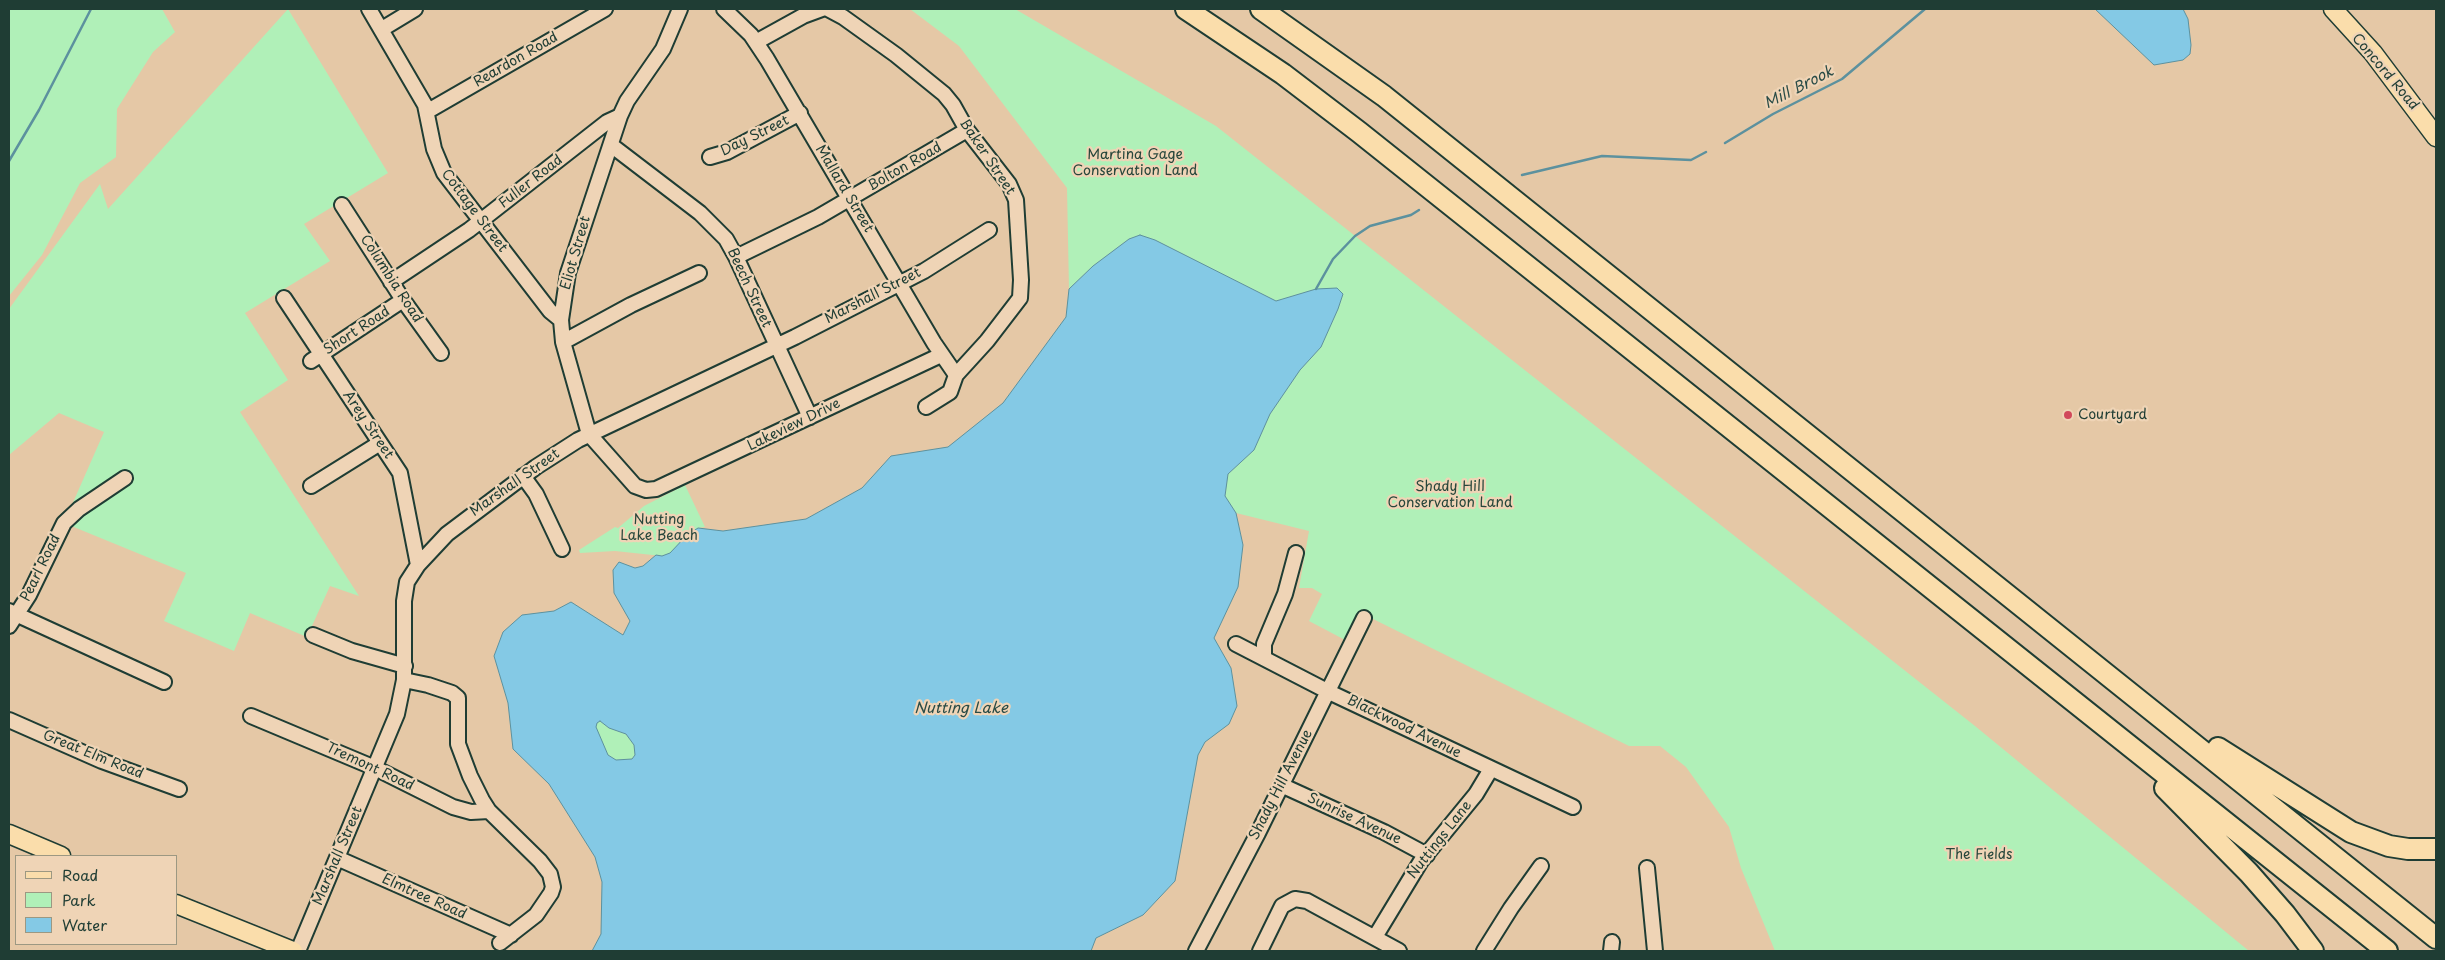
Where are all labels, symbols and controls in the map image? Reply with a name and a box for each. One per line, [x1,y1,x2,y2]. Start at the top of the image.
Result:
street label: Reardon Road [471,29,561,91]
street label: Concord Road [2348,30,2422,114]
water label: Mill Brook [1761,63,1837,113]
street label: Day Street [718,112,792,160]
street label: Baker Street [955,116,1019,198]
street label: Bolton Road [865,139,945,195]
street label: Mallard Street [811,142,877,236]
park label: Martina Gage Conservation Land [1072,147,1198,180]
street label: Fuller Road [496,152,566,212]
street label: Cottage Street [437,166,511,256]
street label: Eliot Street [557,214,595,292]
street label: Columbia Road [356,232,426,326]
street label: Beech Street [723,246,775,330]
street label: Marshall Street [822,265,924,327]
street label: Short Road [321,303,393,359]
street label: Arey Street [339,388,397,462]
street label: Lakeview Drive [745,395,843,455]
place label: Courtyard [2078,407,2147,423]
marker: Courtyard [2062,409,2074,421]
street label: Marshall Street [467,446,563,520]
park label: Shady Hill Conservation Land [1387,479,1513,512]
park label: Nutting Lake Beach [620,512,698,544]
street label: Pearl Road [18,532,64,604]
street label: Blackwood Avenue [1344,692,1464,762]
water label: Nutting Lake [914,700,1008,718]
street label: Great Elm Road [40,727,146,783]
street label: Shady Hill Avenue [1246,727,1316,843]
street label: Tremont Road [323,739,417,795]
street label: Sunrise Avenue [1304,790,1404,848]
street label: Nuttings Lane [1404,798,1476,882]
street label: Marshall Street [310,804,366,908]
park label: The Fields [1945,847,2013,863]
legend [15,855,178,945]
text: Road [62,863,98,886]
street label: Elmtree Road [379,871,469,923]
text: Park [62,888,96,911]
text: Water [62,913,107,936]

